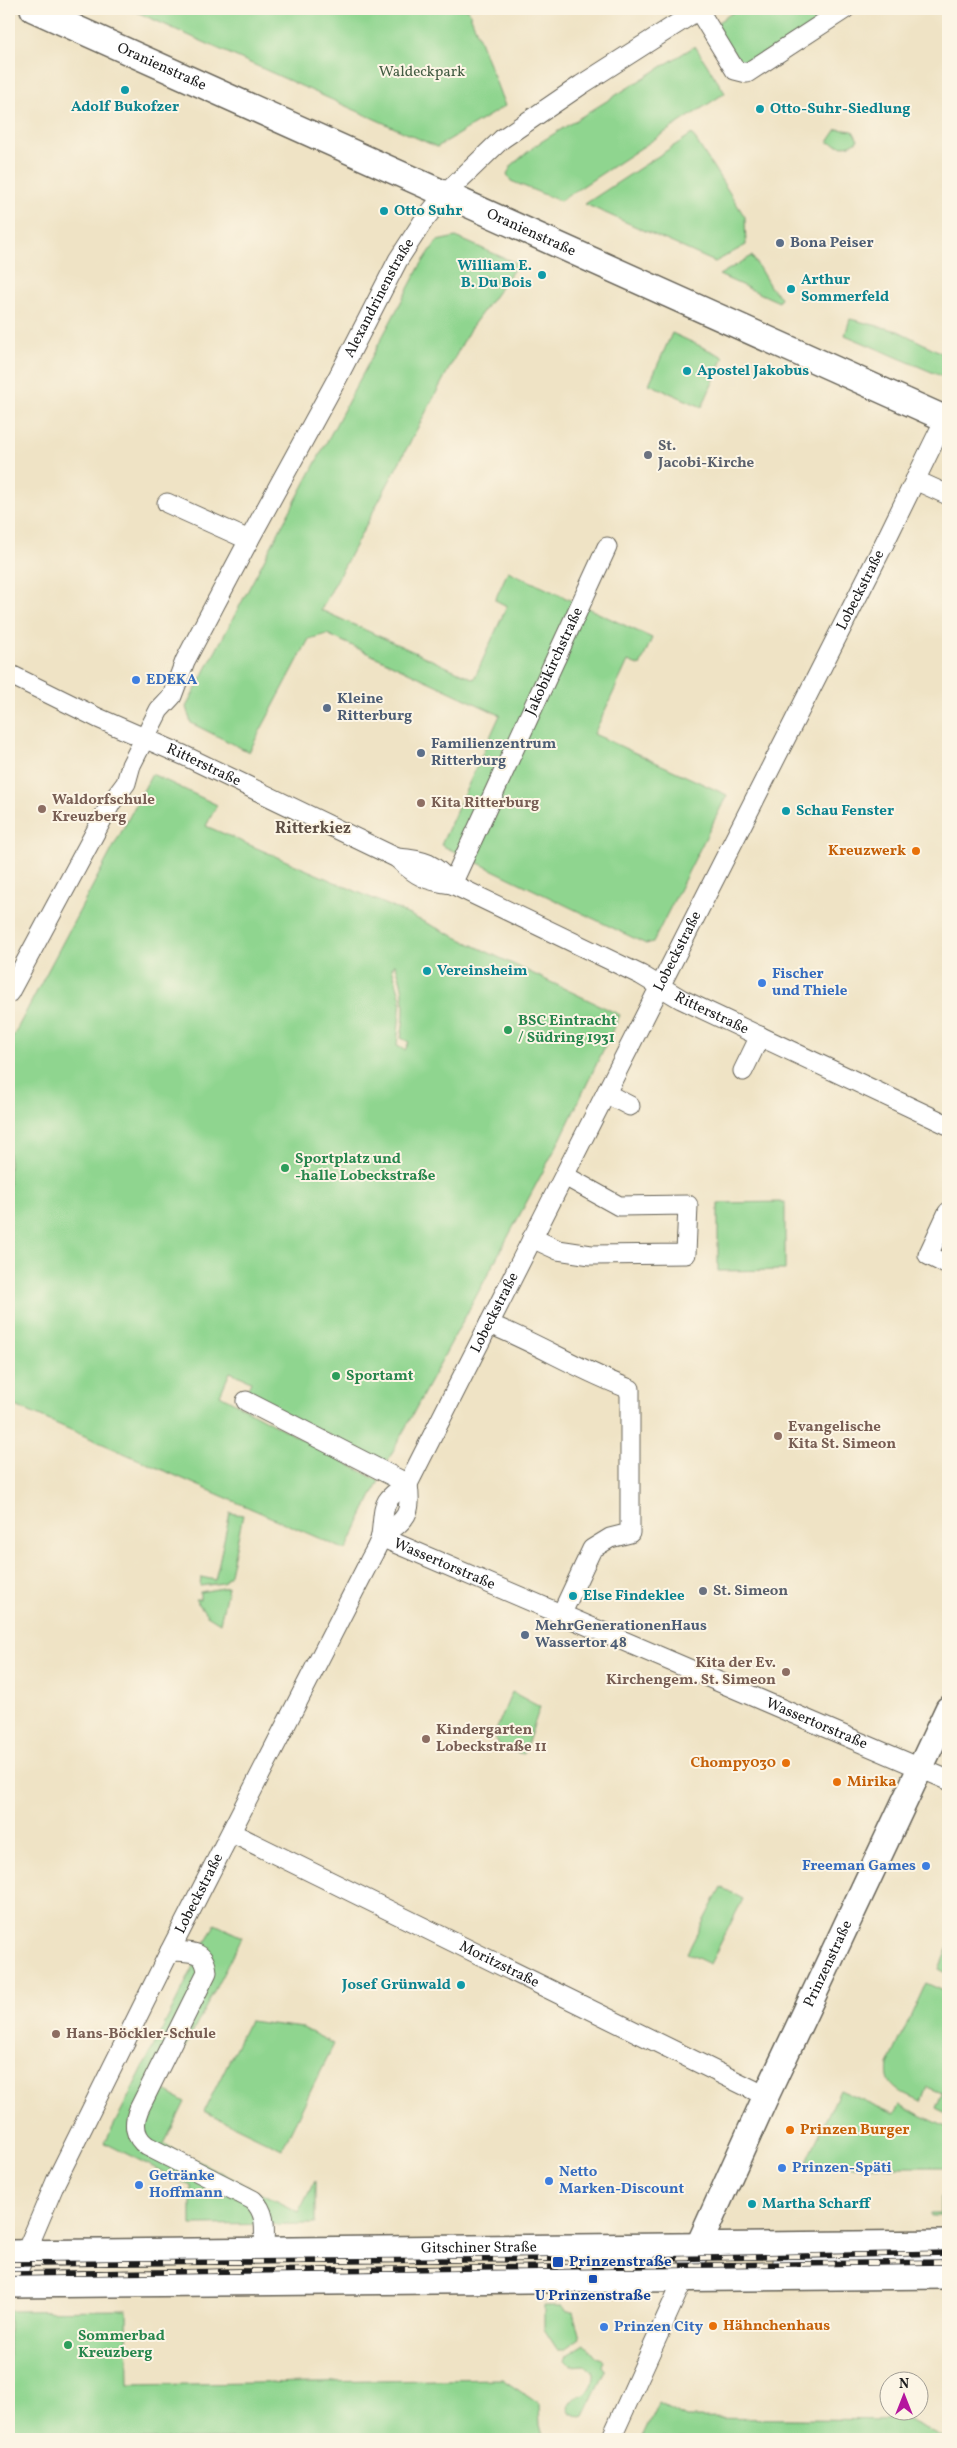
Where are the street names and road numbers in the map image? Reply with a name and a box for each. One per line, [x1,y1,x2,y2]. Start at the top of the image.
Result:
street label: Oranienstraße [114,38,210,96]
street label: Oranienstraße [483,203,579,262]
street label: Alexandrinenstraße [339,234,420,362]
street label: Lobeckstraße [831,546,890,634]
street label: Jakobikirchstraße [520,604,588,719]
street label: Ritterstraße [163,739,244,792]
street label: Lobeckstraße [649,908,707,995]
street label: Ritterstraße [670,987,752,1040]
street label: Lobeckstraße [466,1269,524,1357]
street label: Wassertorstraße [390,1533,499,1595]
street label: Wassertorstraße [763,1693,871,1755]
street label: Lobeckstraße [170,1850,229,1938]
street label: Prinzenstraße [799,1917,858,2011]
street label: Moritzstraße [456,1936,543,1993]
street label: Gitschiner Straße [421,2237,537,2259]

